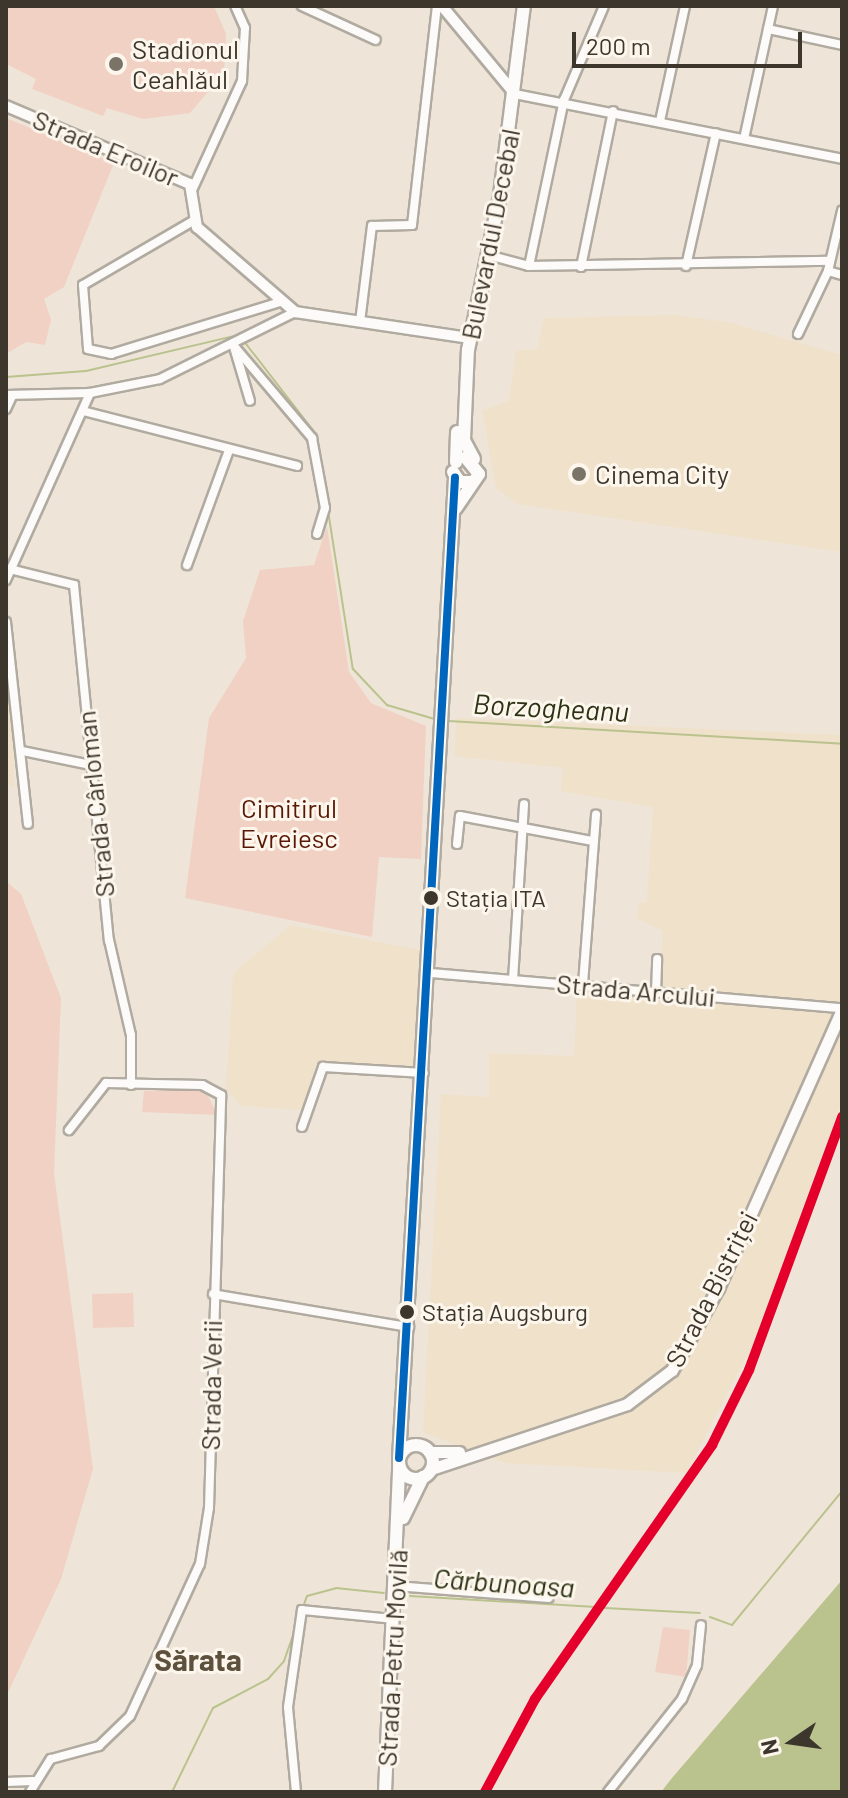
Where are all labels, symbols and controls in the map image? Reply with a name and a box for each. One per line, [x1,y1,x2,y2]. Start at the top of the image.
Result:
scale bar [576,16,806,66]
text: 200 m [586,31,651,60]
place label: Stadionul Ceahlăul [132,33,239,94]
marker: Stadionul Ceahlăul [107,55,125,73]
street label: Strada Eroilor [28,103,184,193]
street label: Bulevardul Decebal [454,126,526,342]
place label: Cinema City [595,458,729,490]
marker: Cinema City [570,465,588,483]
water label: Borzogheanu [472,686,630,728]
street label: Strada Cârloman [70,709,120,899]
park label: Cimitirul Evreiesc [240,792,338,854]
place label: Stația ITA [446,884,546,912]
marker: Stația ITA [423,890,439,906]
street label: Strada Arcului [555,968,717,1012]
street label: Strada Bistriței [658,1206,764,1372]
place label: Stația Augsburg [422,1298,588,1326]
marker: Stația Augsburg [399,1304,415,1320]
street label: Strada Verii [194,1319,228,1451]
street label: Strada Petru Movilă [371,1549,413,1767]
water label: Cărbunoasa [432,1560,576,1604]
district label: Sărata [154,1641,242,1677]
north arrow [752,1702,832,1782]
text: N [754,1737,783,1757]

